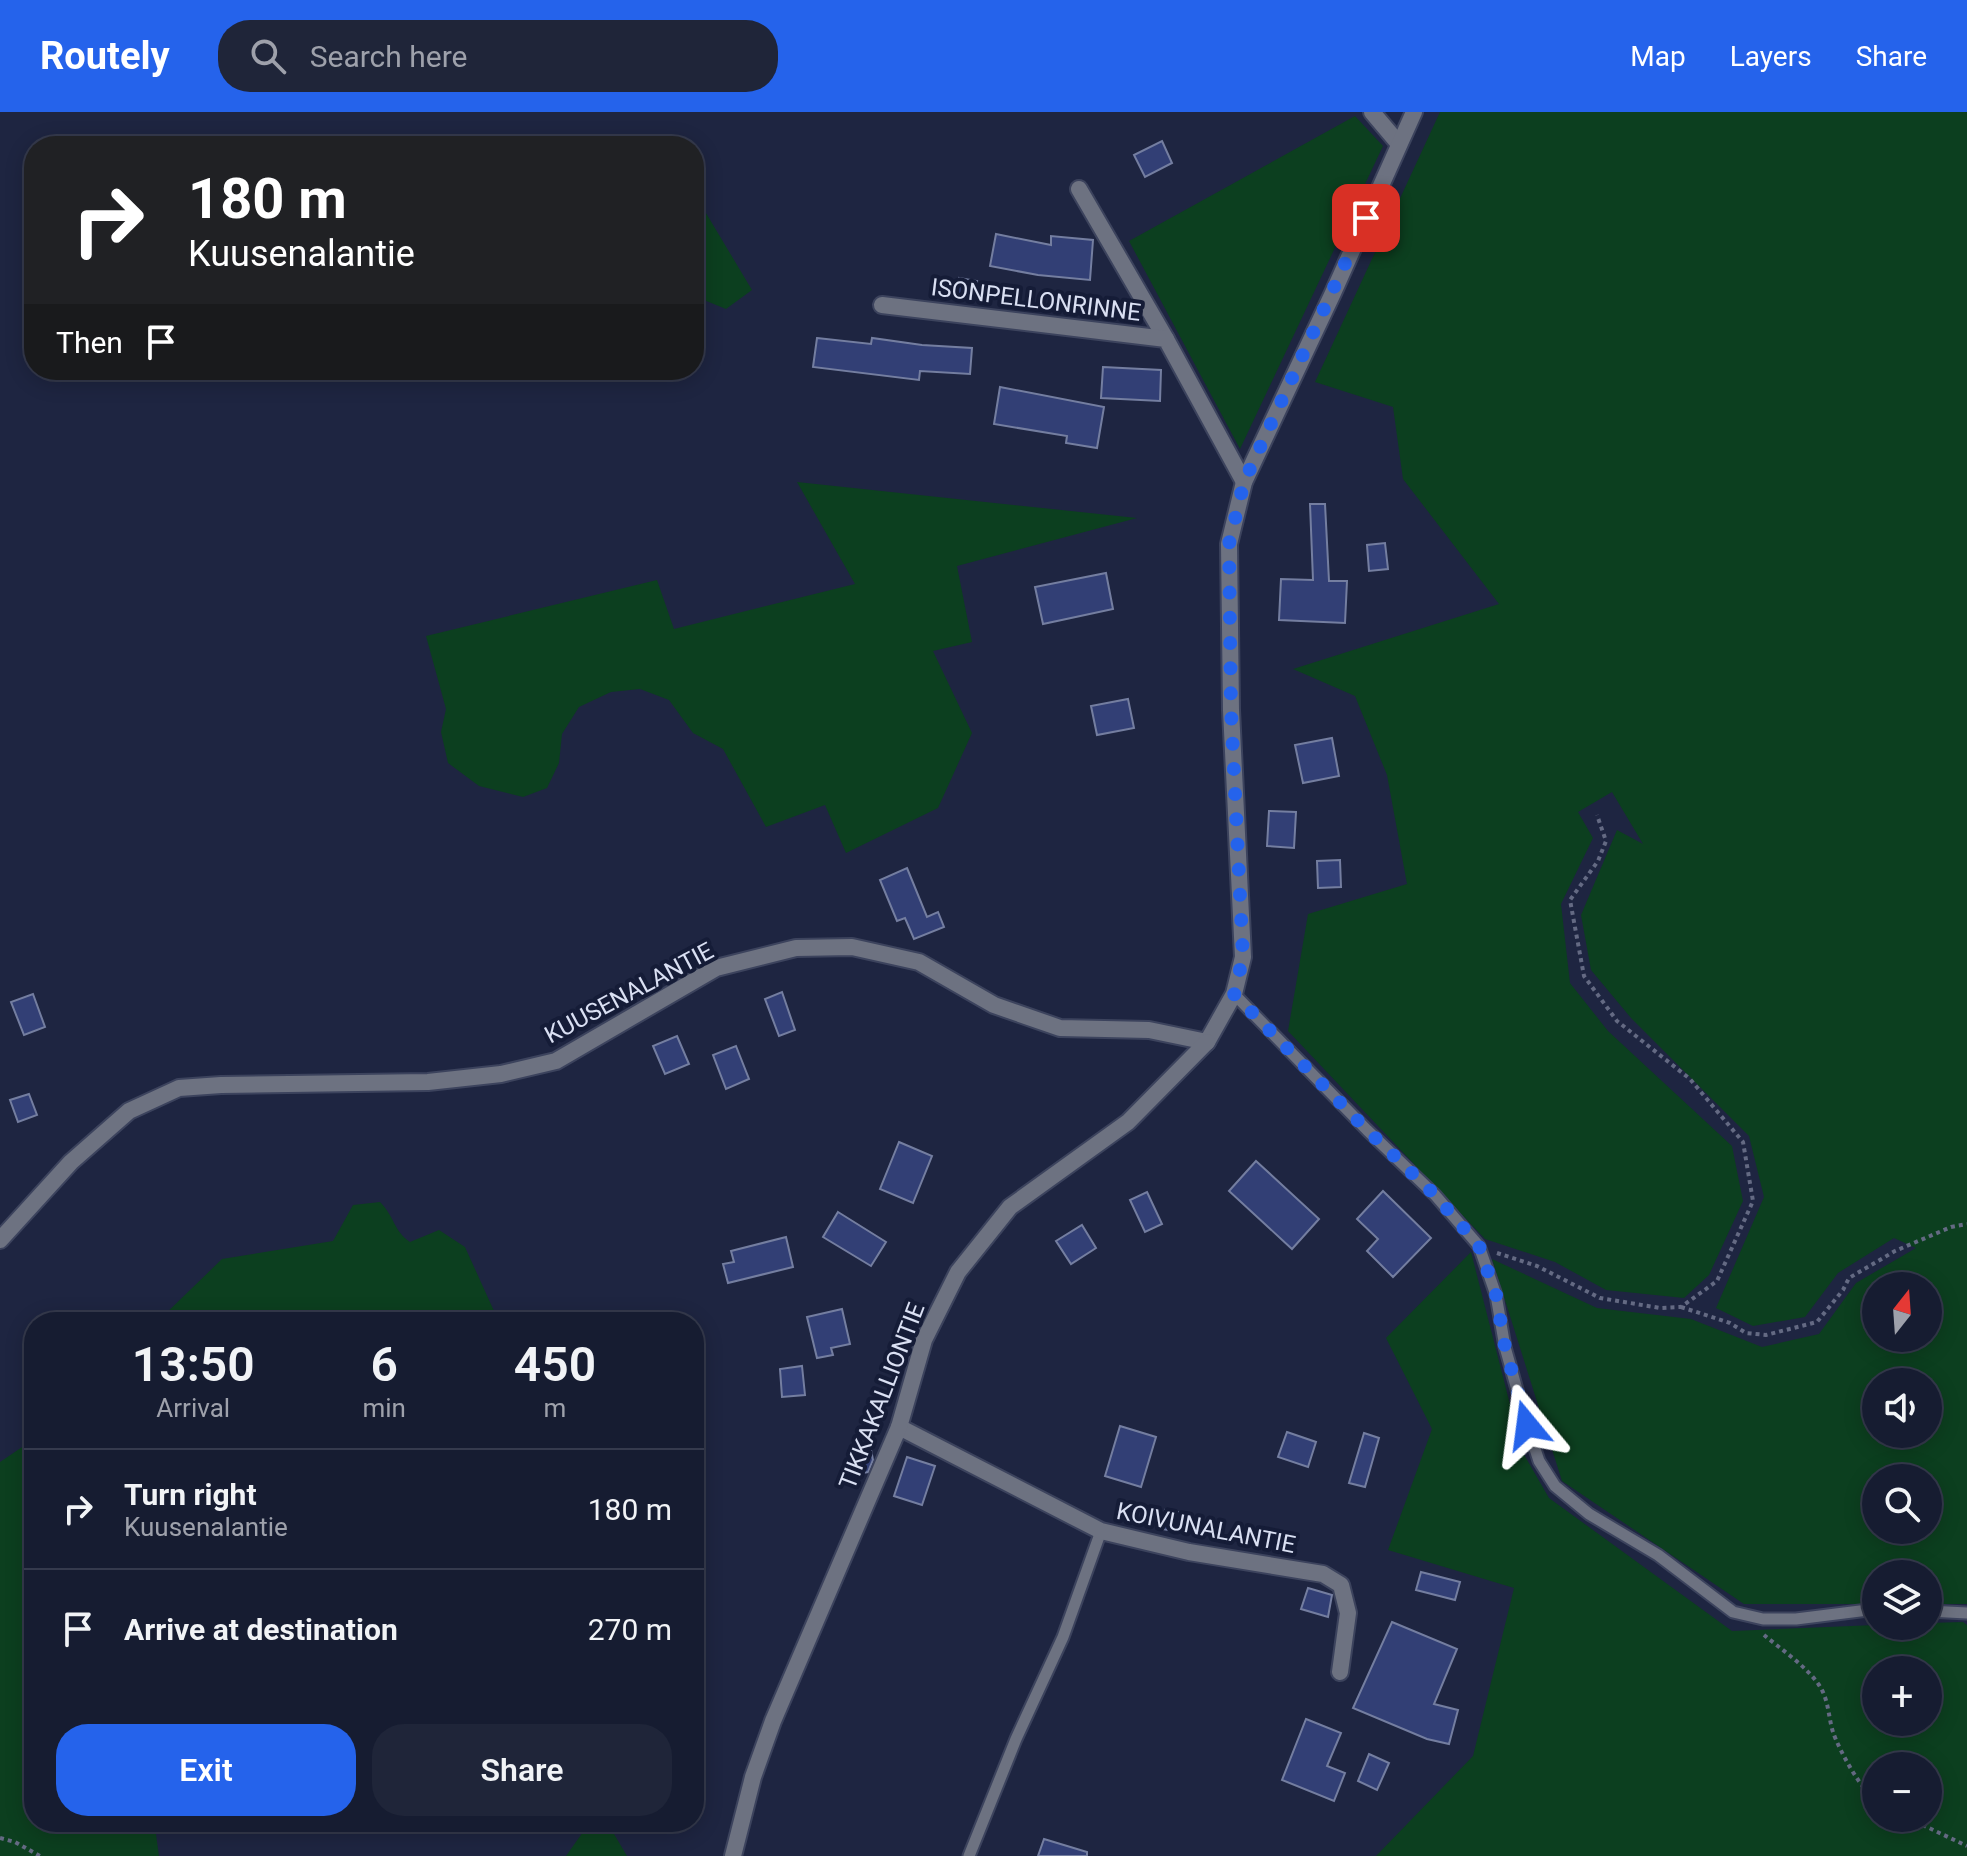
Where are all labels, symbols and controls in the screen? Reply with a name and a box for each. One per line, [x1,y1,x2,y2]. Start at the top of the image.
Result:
search box [218,20,778,92]
text: Routely [40,34,170,78]
icon: search [246,34,290,78]
text: Search here [310,39,467,74]
text: Map [1630,40,1686,73]
text: Layers [1730,40,1812,73]
text: Share [1856,40,1927,73]
text: 180 m [188,166,347,232]
icon: right [56,168,160,272]
pin [1332,184,1400,252]
icon: arrive [1344,196,1388,240]
text: Kuusenalantie [188,233,415,275]
street label: ISONPELLONRINNE [930,273,1142,327]
icon: arrive [139,320,183,364]
text: Then [56,325,123,360]
street label: KUUSENALANTIE [540,937,718,1049]
north arrow [1862,1272,1942,1352]
map controls [1862,1272,1942,1832]
street label: TIKKAKALLIONTIE [834,1299,930,1493]
text: 13:50 [132,1336,255,1393]
text: 6 [371,1336,398,1393]
text: 450 [514,1336,596,1393]
button: sound [1862,1368,1942,1448]
position arrow [1485,1383,1569,1467]
text: Arrival [156,1393,230,1423]
text: min [362,1393,406,1423]
text: m [544,1393,566,1423]
button: search [1862,1464,1942,1544]
text: Turn right [124,1477,257,1512]
icon: right [56,1487,100,1531]
text: 180 m [588,1492,672,1527]
street label: KOIVUNALANTIE [1114,1497,1298,1559]
text: Kuusenalantie [124,1512,288,1542]
button: layers [1862,1560,1942,1640]
icon: arrive [56,1607,100,1651]
text: Arrive at destination [124,1612,398,1647]
text: 270 m [588,1612,672,1647]
button: + [1862,1656,1942,1736]
button: Exit [56,1724,356,1816]
button: Share [372,1724,672,1816]
button: − [1862,1752,1942,1832]

